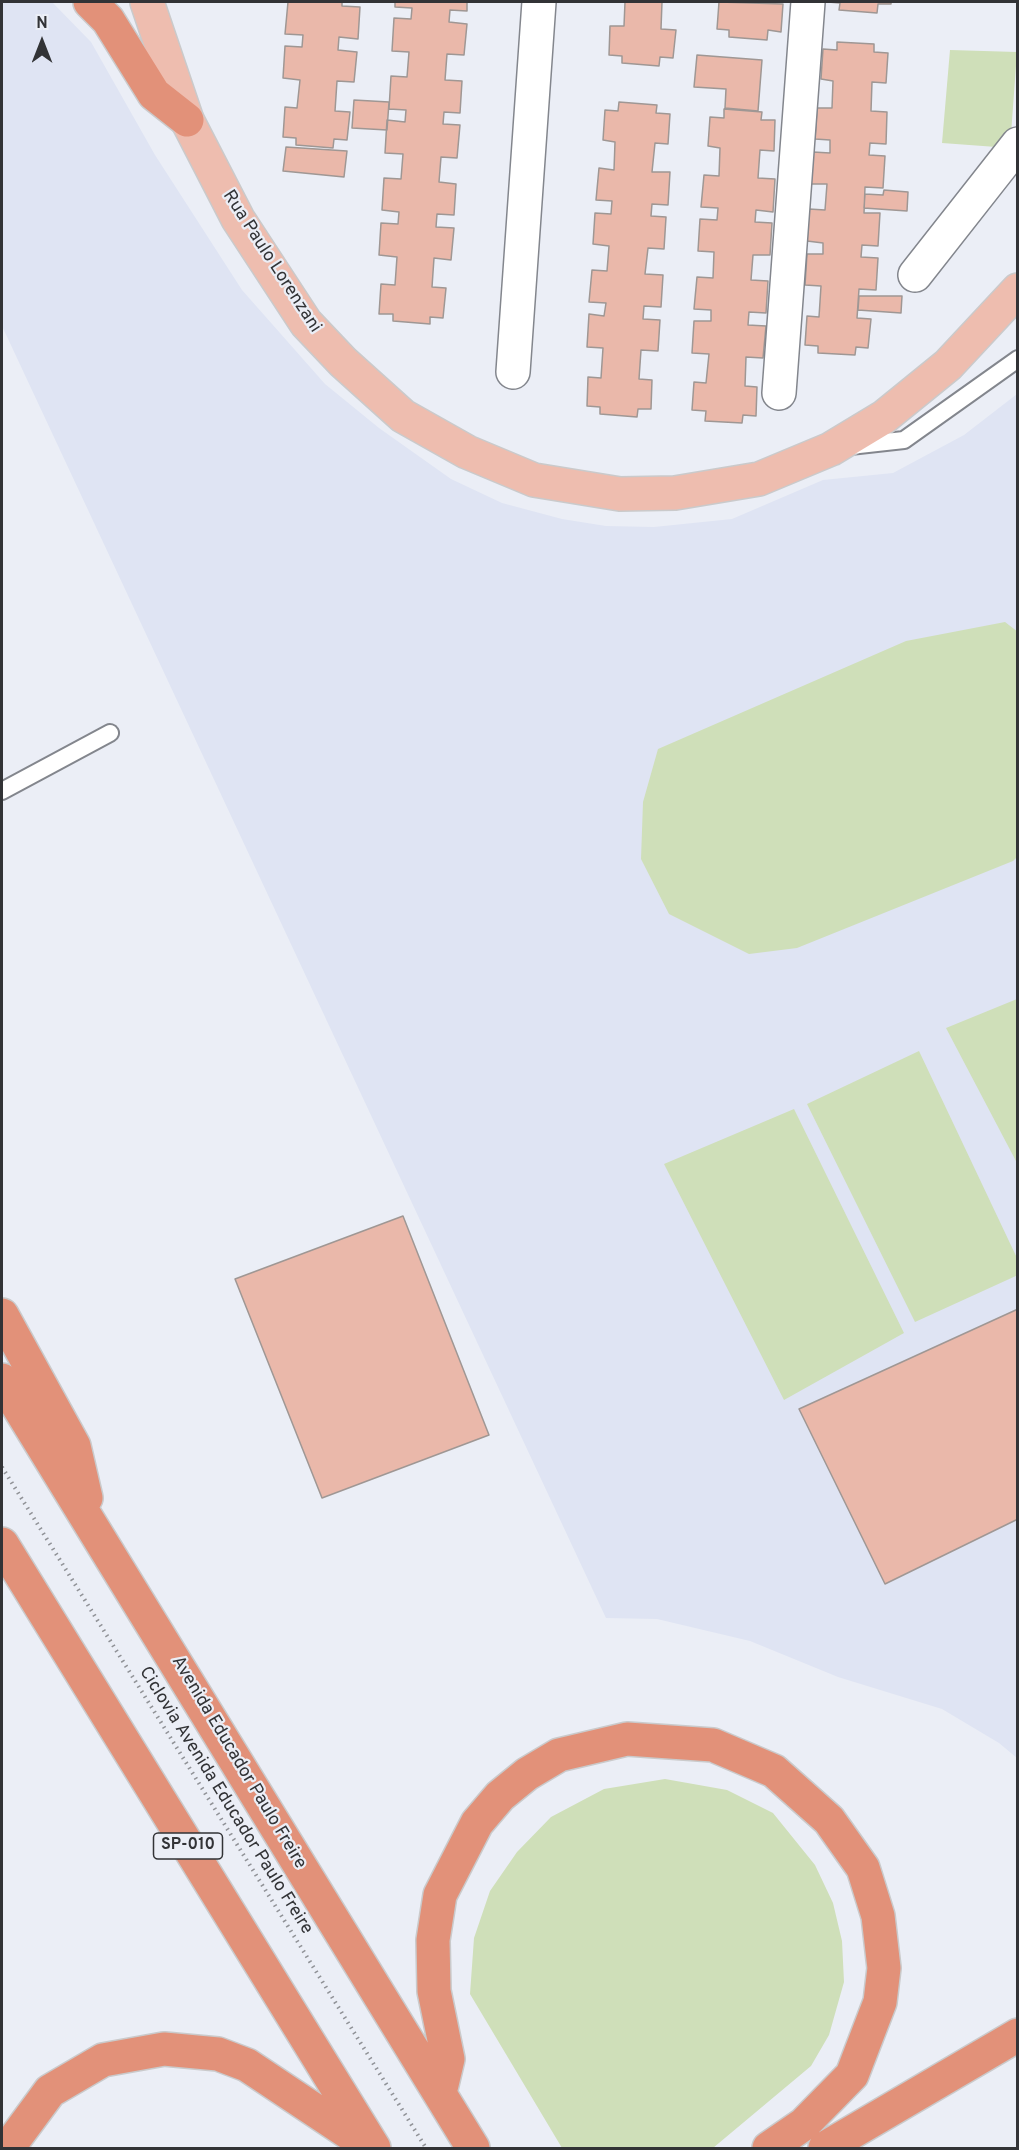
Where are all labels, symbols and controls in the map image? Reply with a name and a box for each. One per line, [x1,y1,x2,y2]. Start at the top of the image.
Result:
north arrow [12,12,72,72]
text: N [36,14,48,34]
street label: Rua Paulo Lorenzani [217,187,325,337]
street label: Avenida Educador Paulo Freire [166,1653,310,1873]
street label: Ciclovia Avenida Educador Paulo Freire [133,1663,317,1939]
road number: SP-010 [154,1833,222,1859]

